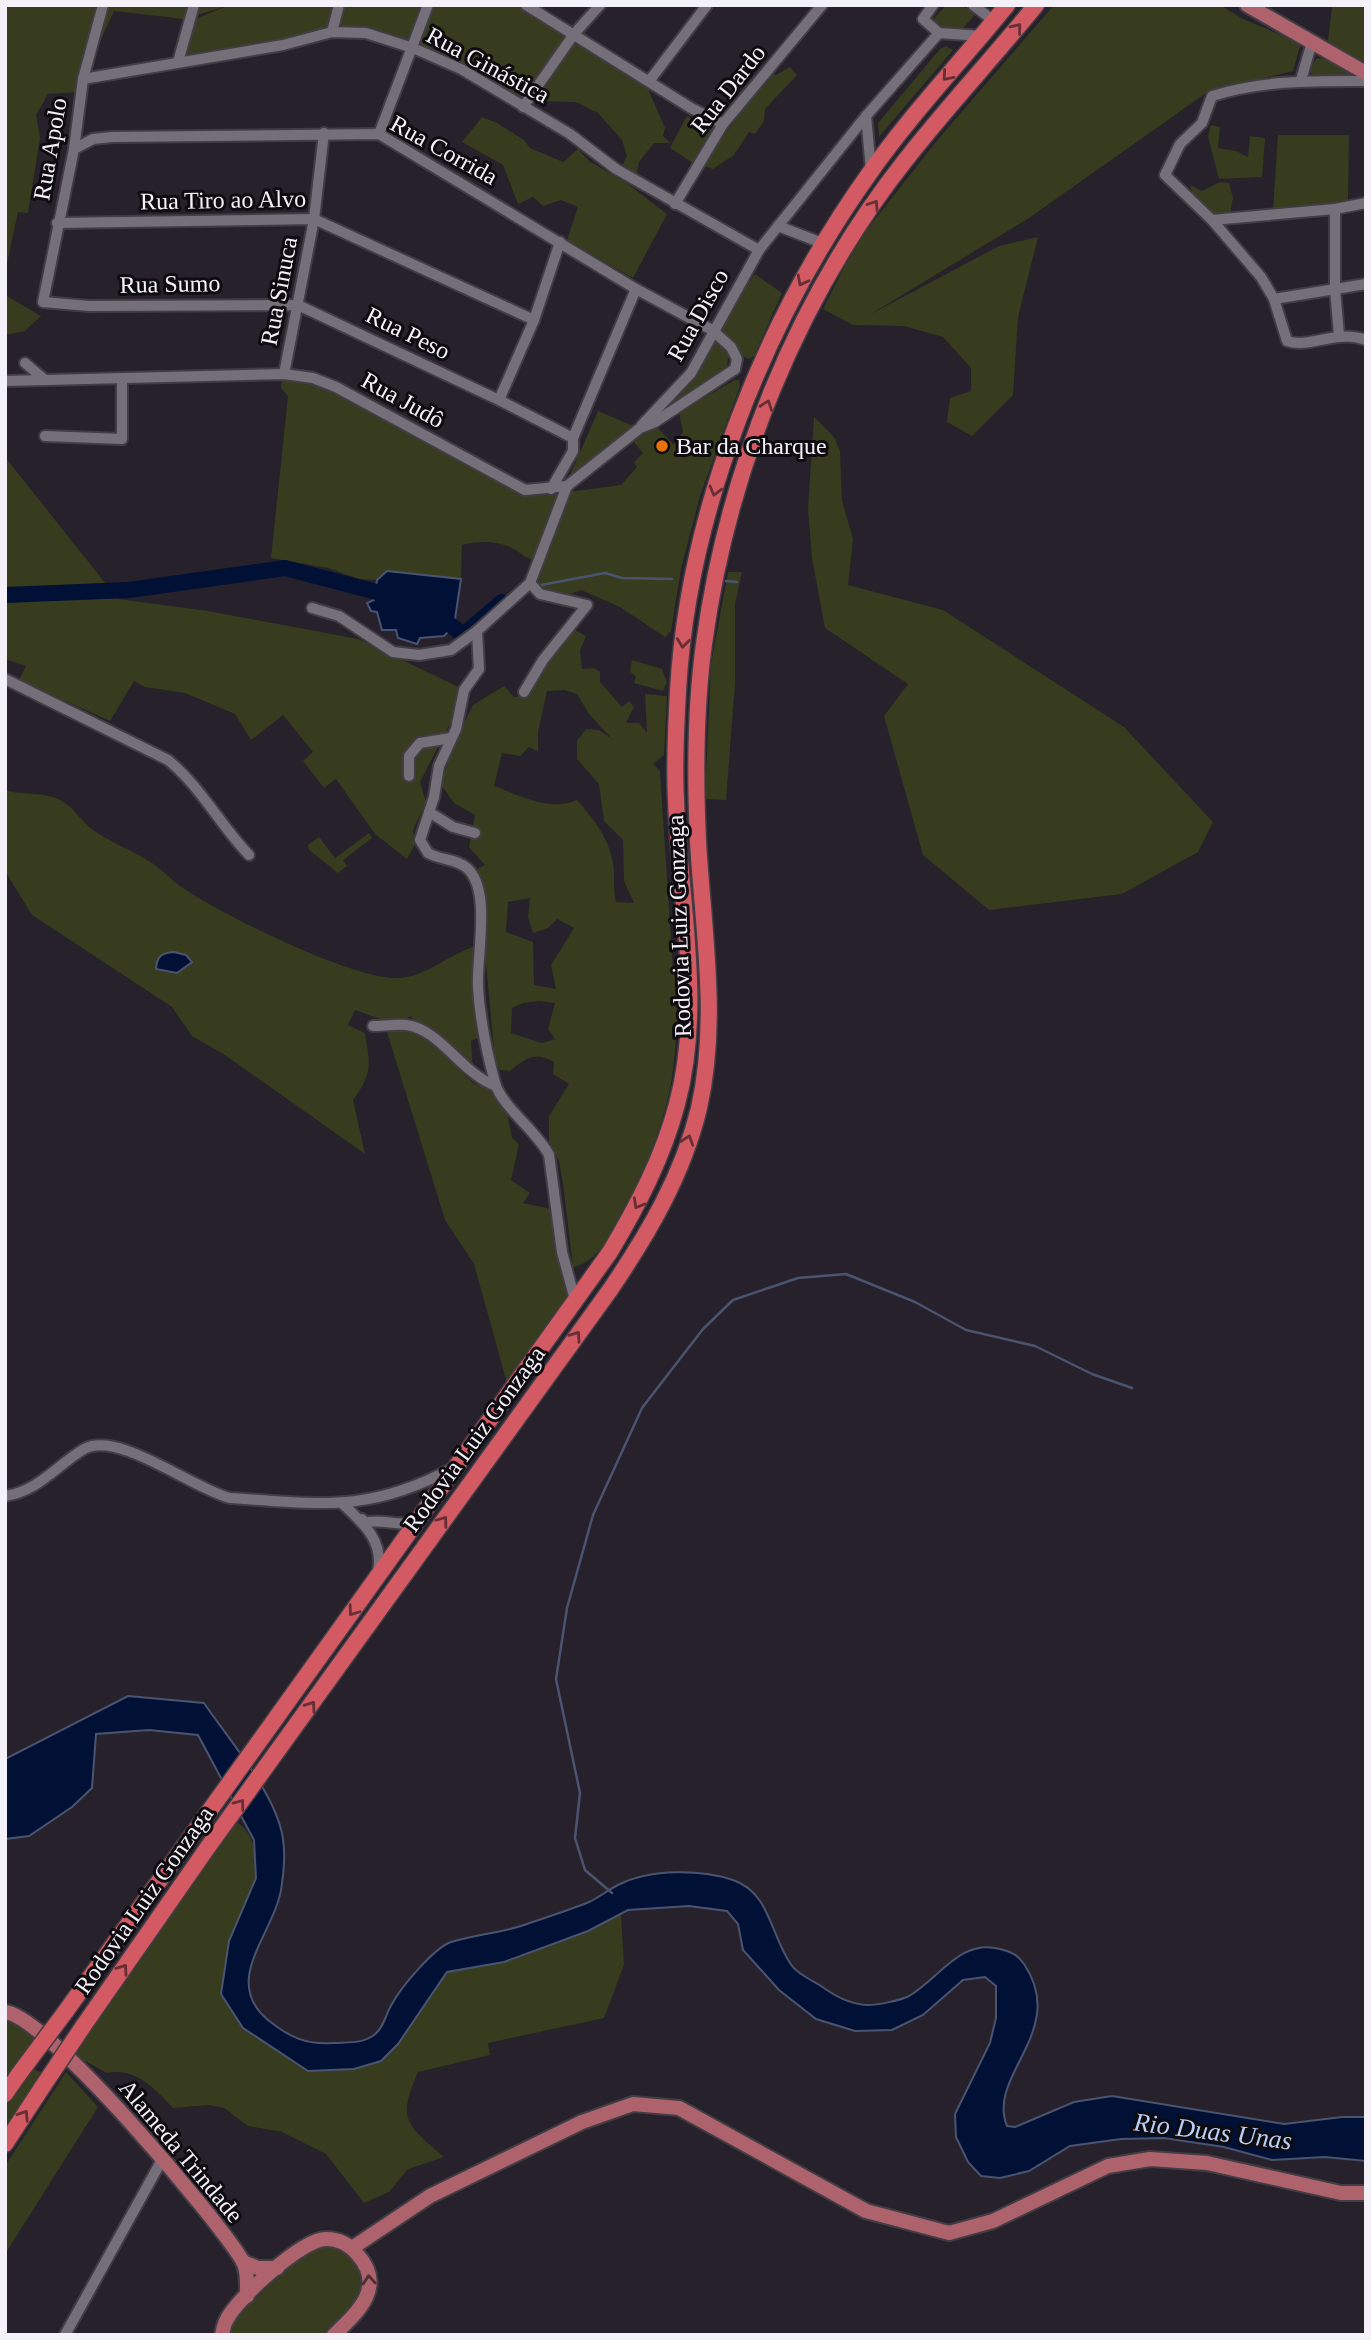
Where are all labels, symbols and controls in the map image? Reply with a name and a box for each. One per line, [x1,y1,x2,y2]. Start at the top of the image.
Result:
street label: Rua Ginástica [422,22,554,108]
one-way arrow [1009,24,1022,36]
street label: Rua Dardo [686,40,770,138]
one-way arrow [943,68,955,81]
street label: Rua Apolo [28,96,72,202]
street label: Rua Corrida [386,110,502,190]
street label: Rua Tiro ao Alvo [140,186,306,214]
one-way arrow [866,200,879,213]
street label: Rua Sinuca [256,234,302,347]
street label: Rua Disco [662,265,734,365]
street label: Rua Sumo [119,270,221,298]
one-way arrow [797,274,810,287]
street label: Rua Peso [362,302,454,364]
street label: Rua Judô [357,367,449,433]
one-way arrow [759,399,773,411]
place label: Bar da Charque [676,433,827,459]
marker: Bar da Charque [654,438,670,454]
one-way arrow [709,485,723,497]
one-way arrow [675,637,690,649]
street label: Rodovia Luiz Gonzaga [662,814,696,1038]
one-way arrow [680,1134,695,1146]
one-way arrow [633,1197,646,1209]
one-way arrow [568,1331,580,1344]
street label: Rodovia Luiz Gonzaga [398,1341,550,1537]
one-way arrow [435,1516,448,1529]
one-way arrow [349,1603,361,1616]
one-way arrow [303,1701,315,1714]
one-way arrow [231,1799,244,1812]
street label: Rodovia Luiz Gonzaga [70,1801,219,1999]
one-way arrow [115,1964,127,1977]
street label: Alameda Trindade [114,2074,248,2228]
water label: Rio Duas Unas [1131,2107,1294,2156]
one-way arrow [16,2109,29,2122]
one-way arrow [362,2274,377,2285]

